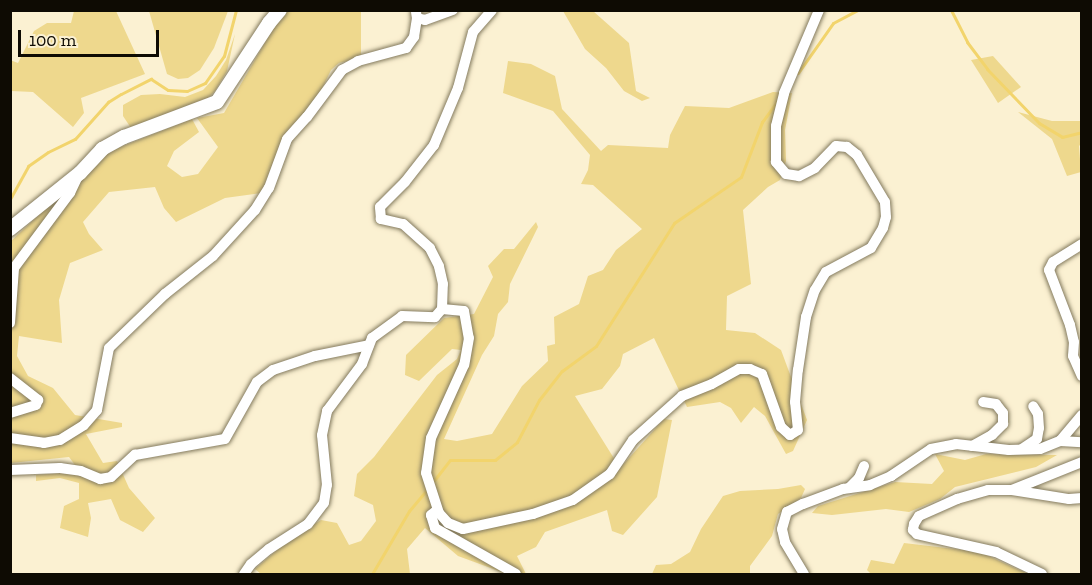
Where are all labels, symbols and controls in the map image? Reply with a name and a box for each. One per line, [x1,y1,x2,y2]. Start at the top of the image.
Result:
scale bar [21,18,162,56]
text: 100 m [29,29,76,51]

